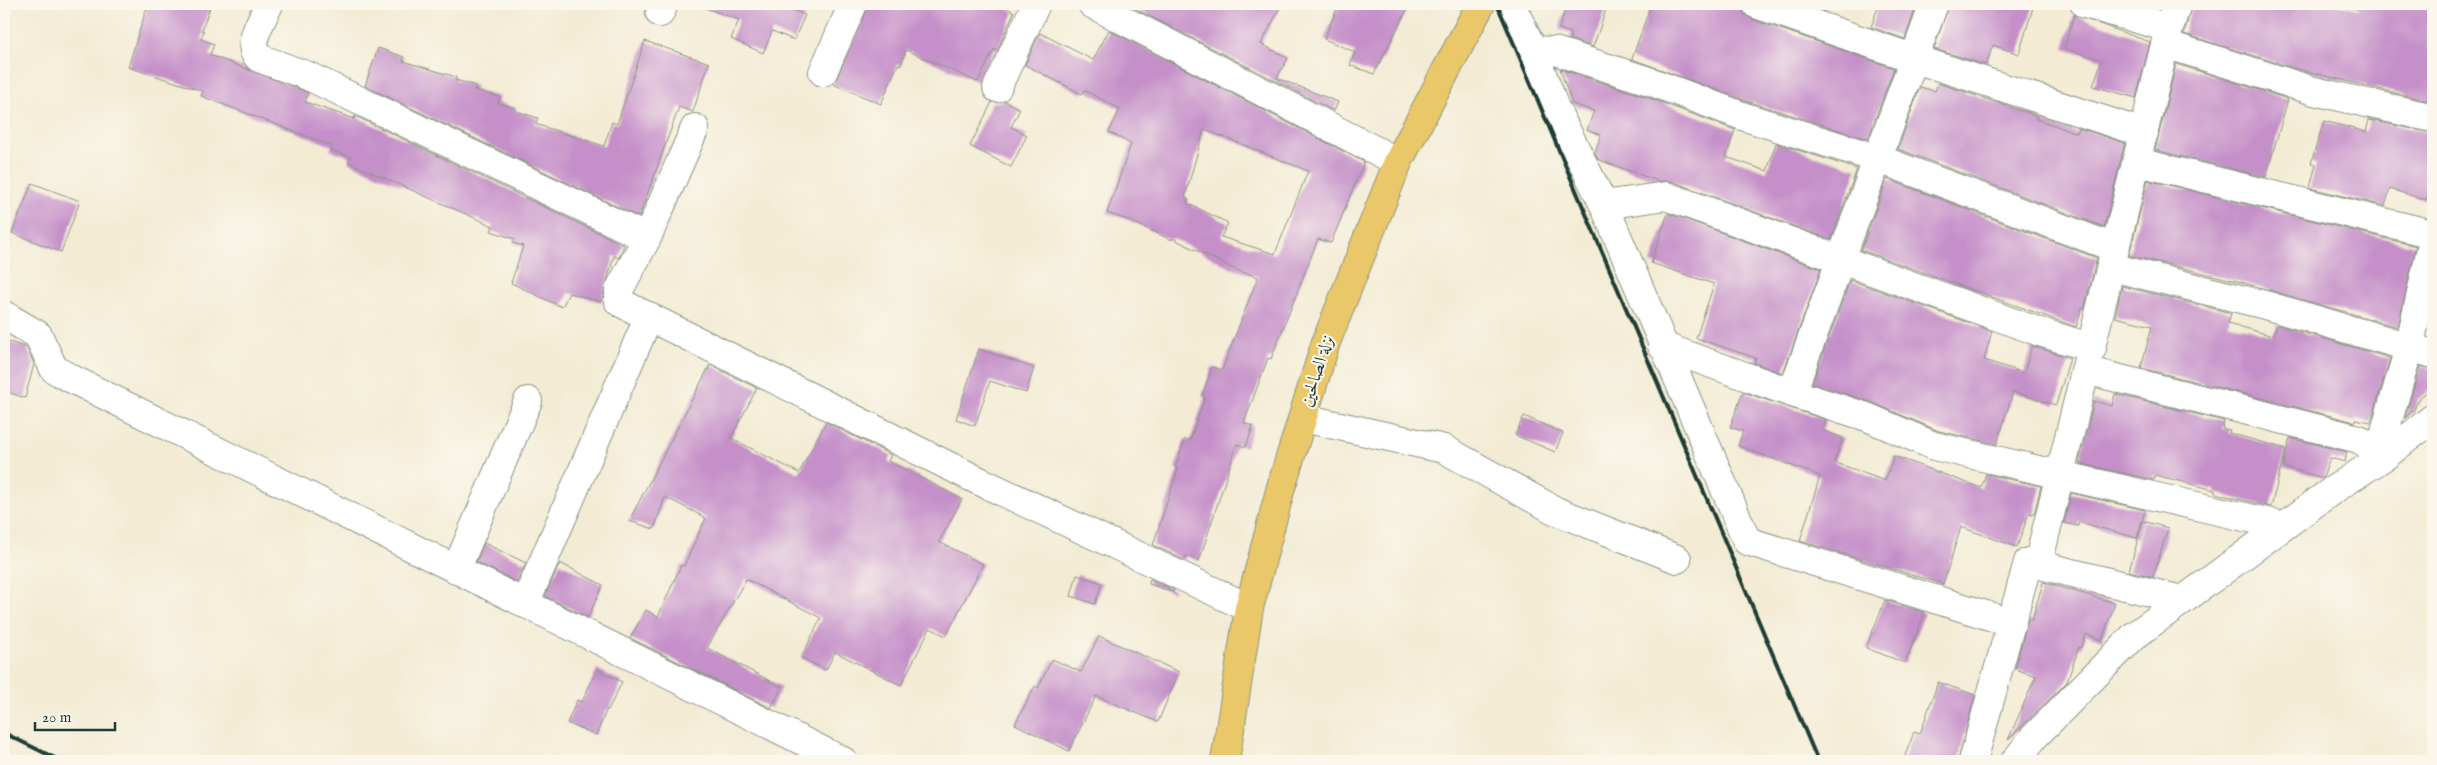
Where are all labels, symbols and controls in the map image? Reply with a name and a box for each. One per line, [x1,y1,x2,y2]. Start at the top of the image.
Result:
street label: نزلة الصالحين [1296,332,1340,410]
scale bar [35,700,115,732]
text: 20 m [42,708,72,727]

